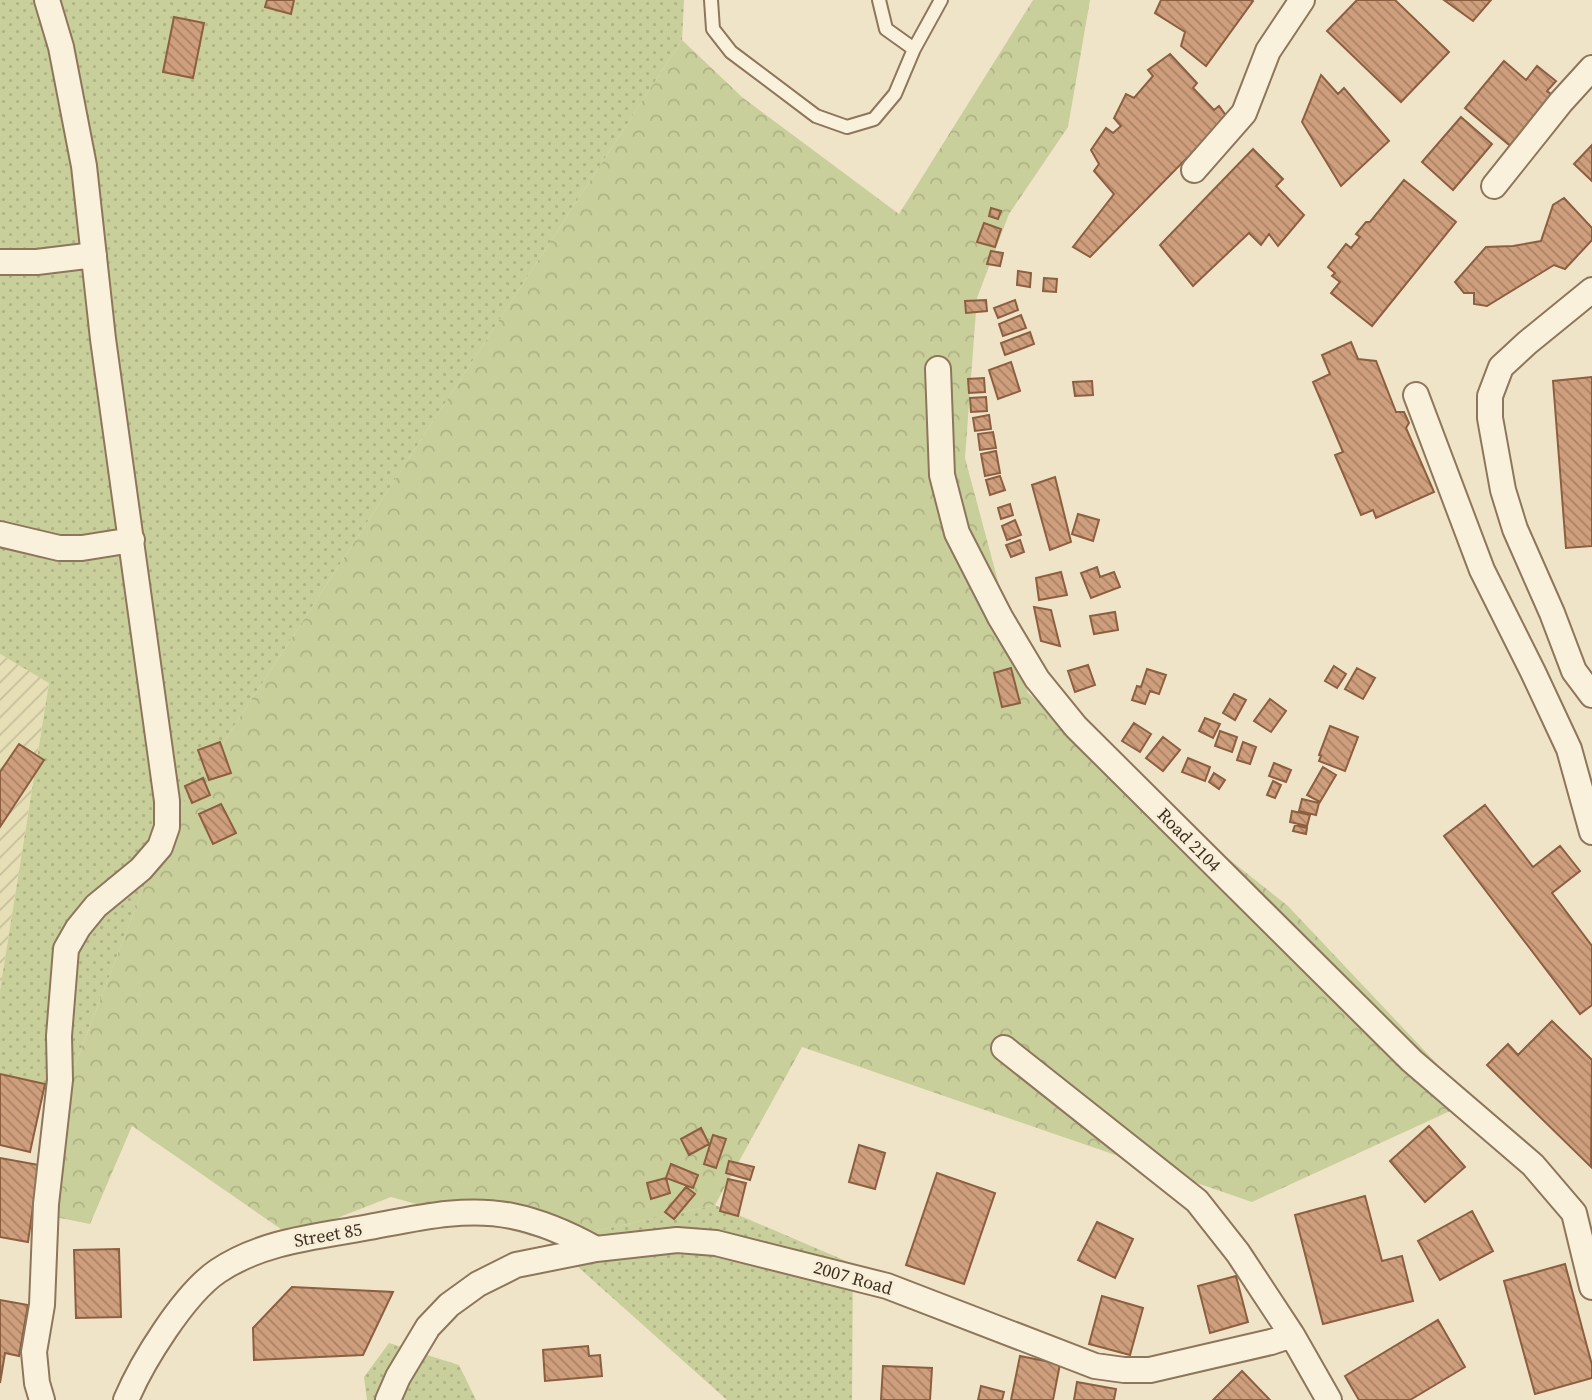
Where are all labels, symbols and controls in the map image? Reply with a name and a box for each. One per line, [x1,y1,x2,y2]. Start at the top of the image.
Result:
street label: Road 2104 [1152,802,1227,877]
street label: Street 85 [292,1216,364,1253]
street label: 2007 Road [811,1254,896,1301]

